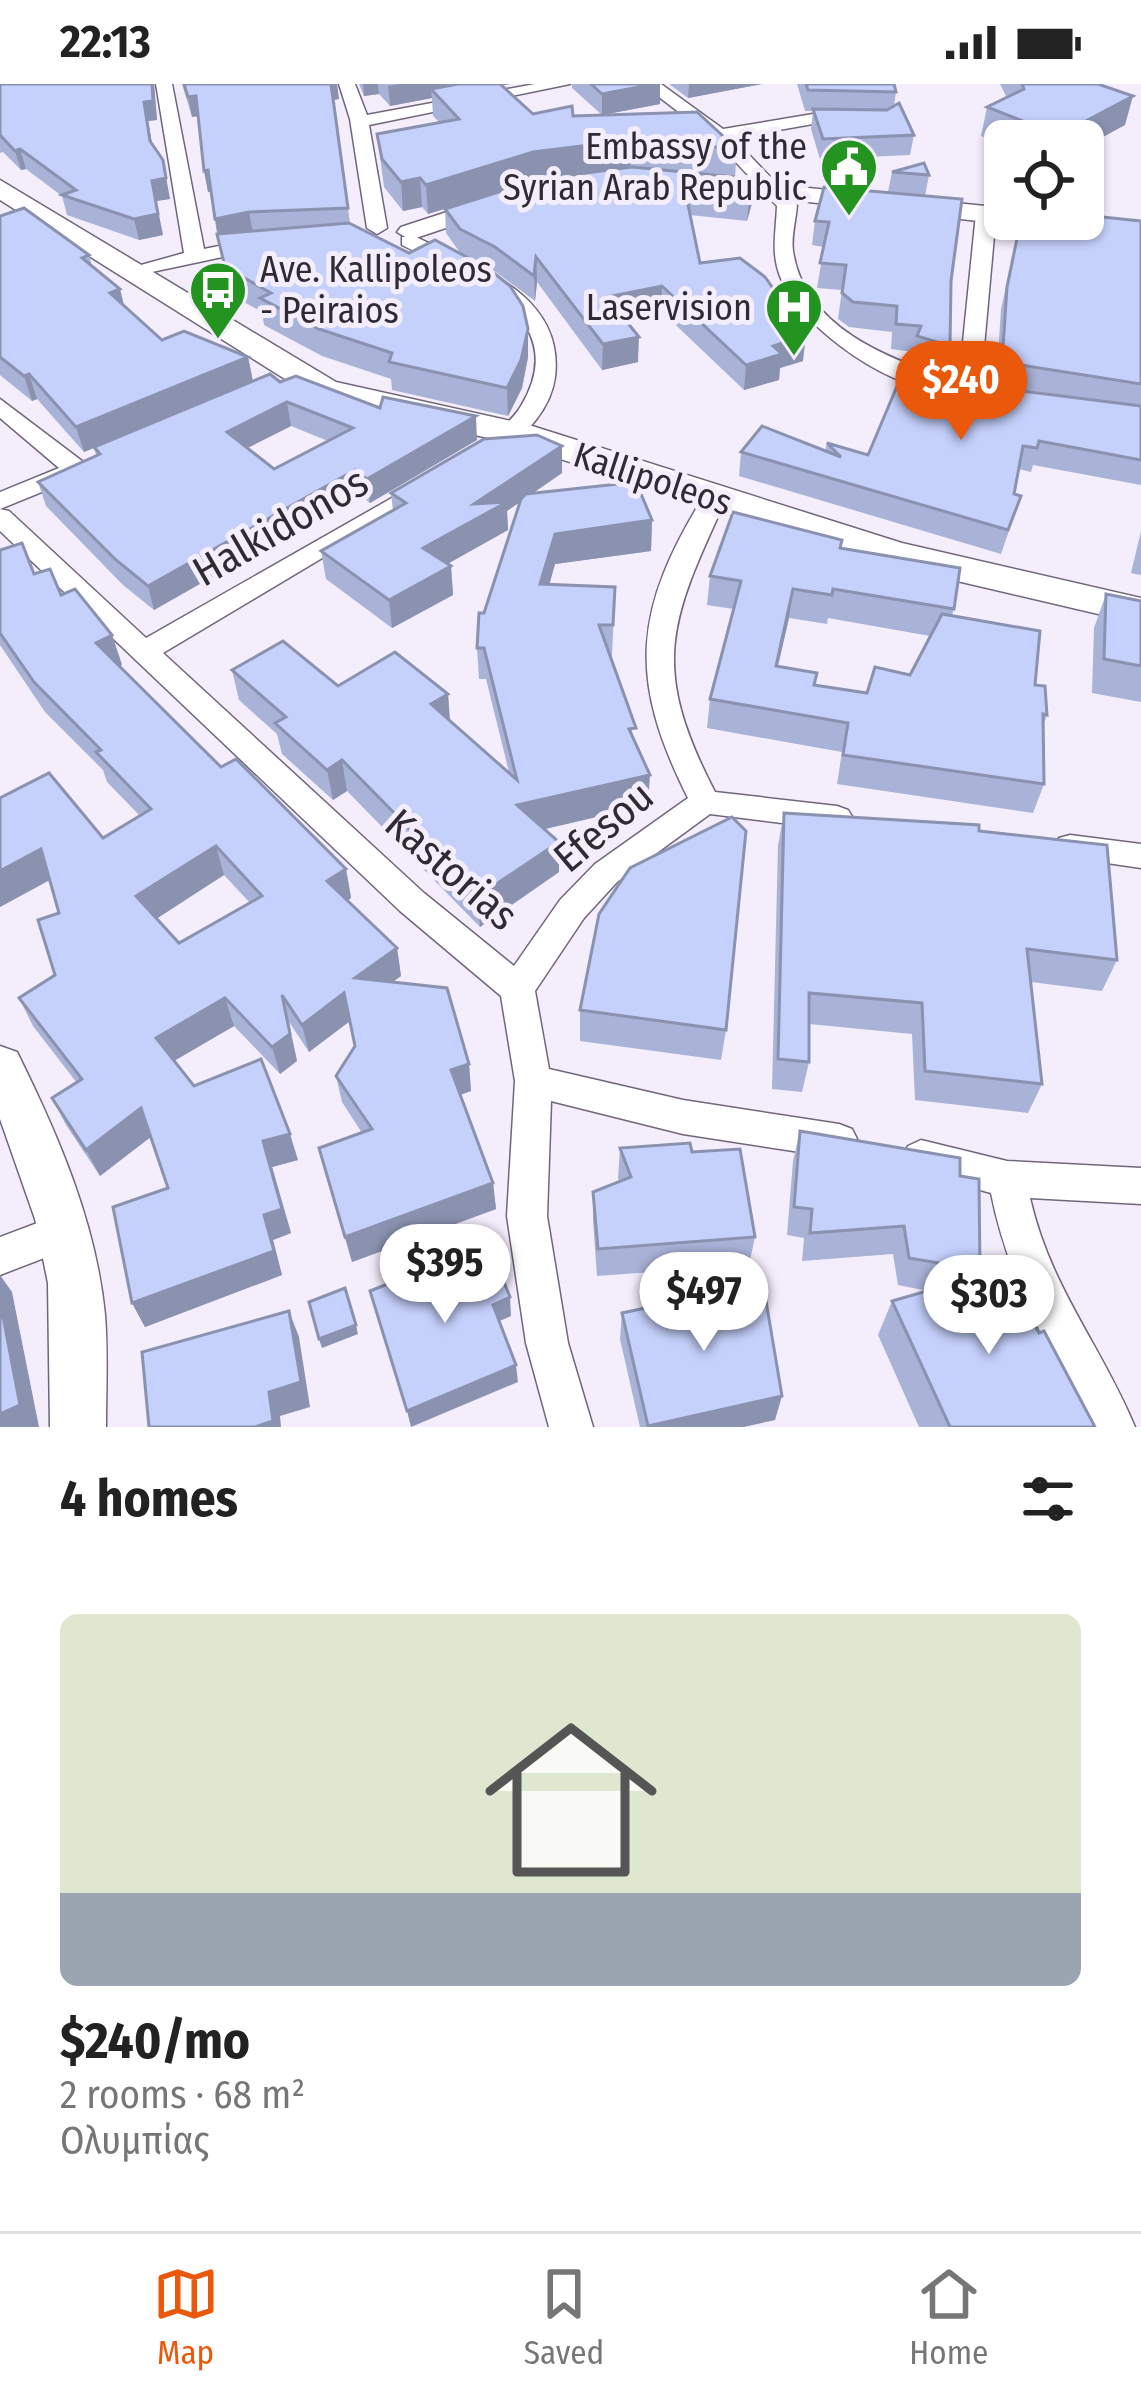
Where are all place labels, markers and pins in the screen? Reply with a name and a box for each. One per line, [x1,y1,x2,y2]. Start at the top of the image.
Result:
place label: Embassy of the Syrian Arab Republic [503,125,807,210]
public building icon: Embassy of the Syrian Arab Republic [818,136,880,218]
place label: Ave. Kallipoleos - Peiraios [260,248,492,333]
bus stop icon: Ave. Kallipoleos - Peiraios [187,259,249,341]
hospital icon: Laservision [763,276,825,358]
place label: Laservision [586,286,752,330]
pin: $240 [890,341,1032,443]
pin: $395 [374,1224,516,1326]
pin: $497 [633,1252,775,1354]
pin: $303 [918,1255,1060,1357]

